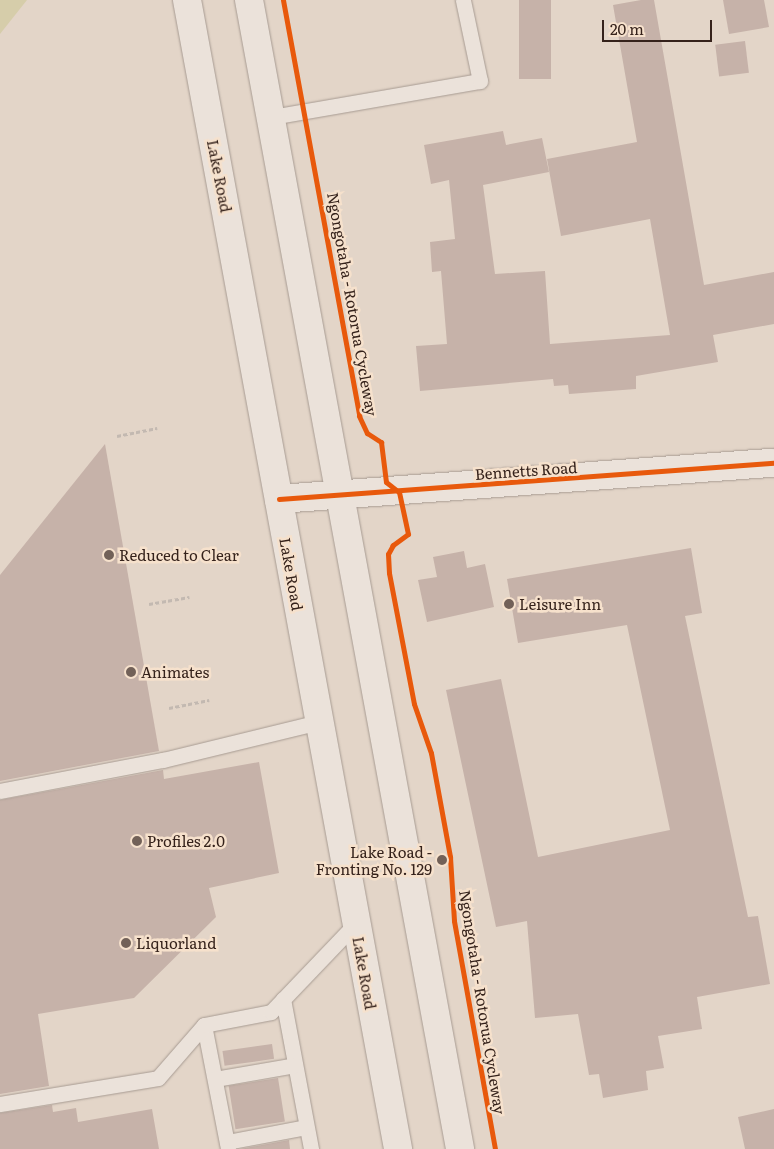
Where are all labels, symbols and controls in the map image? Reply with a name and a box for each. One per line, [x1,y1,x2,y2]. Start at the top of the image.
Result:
scale bar [604,10,714,42]
text: 20 m [610,17,644,40]
street label: Lake Road [204,138,236,214]
street label: Ngongotaha - Rotorua Cycleway [324,191,382,417]
street label: Bennetts Road [474,457,578,483]
street label: Lake Road [277,536,307,612]
place label: Reduced to Clear [119,546,239,564]
marker: Reduced to Clear [103,549,115,561]
place label: Leisure Inn [519,595,601,613]
marker: Leisure Inn [503,598,515,610]
place label: Animates [141,663,209,681]
marker: Animates [125,666,137,678]
place label: Profiles 2.0 [147,832,225,850]
marker: Profiles 2.0 [131,835,143,847]
place label: Lake Road - Fronting No. 129 [316,842,432,877]
marker: Lake Road - Fronting No. 129 [436,854,448,866]
street label: Ngongotaha - Rotorua Cycleway [456,889,510,1115]
place label: Liquorland [136,934,216,952]
street label: Lake Road [350,935,380,1011]
marker: Liquorland [120,937,132,949]

